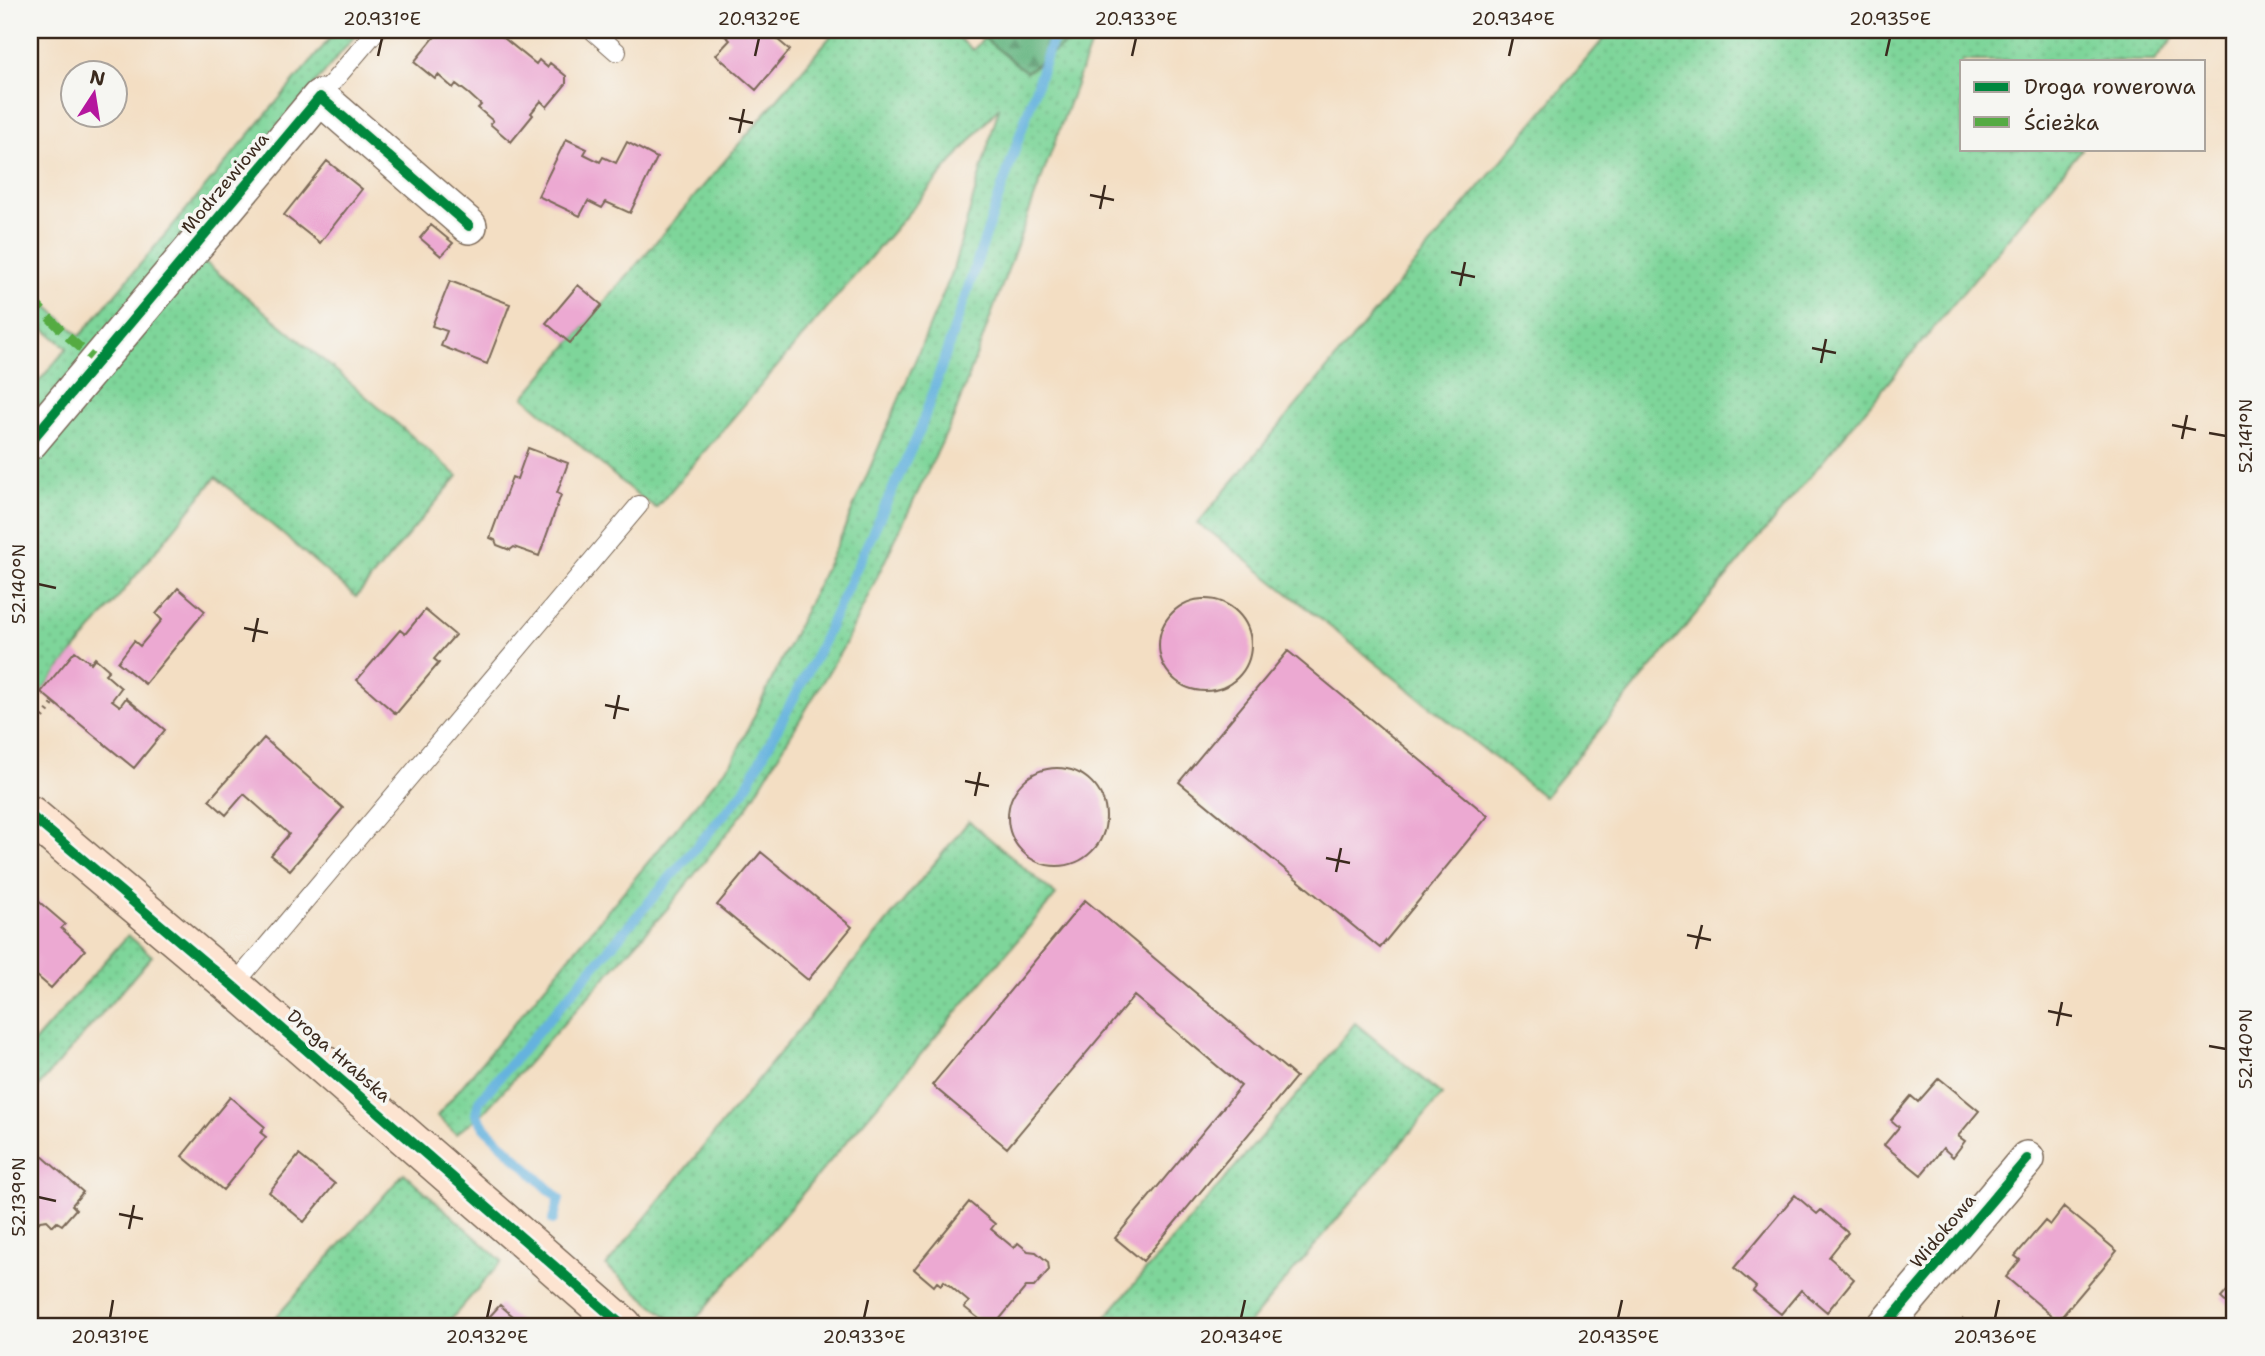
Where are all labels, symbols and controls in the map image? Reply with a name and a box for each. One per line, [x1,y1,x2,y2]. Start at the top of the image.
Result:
text: 20.931°E [343,7,421,31]
text: 20.932°E [718,7,800,31]
text: 20.933°E [1095,7,1177,31]
text: 20.934°E [1471,7,1555,31]
text: 20.935°E [1849,7,1931,31]
north arrow [60,60,130,130]
legend [1960,60,2206,150]
text: N [87,64,107,92]
text: Droga rowerowa [2024,73,2196,101]
text: Ścieżka [2024,108,2099,137]
street label: Modrzewiowa [176,127,274,239]
text: 52.141°N [2234,399,2258,473]
text: 52.140°N [7,544,31,624]
street label: Droga Hrabska [282,1004,396,1108]
text: 52.140°N [2234,1009,2258,1089]
text: 52.139°N [7,1157,31,1237]
street label: Widokowa [1905,1189,1981,1273]
text: 20.931°E [71,1325,149,1349]
text: 20.932°E [446,1325,528,1349]
text: 20.933°E [823,1325,905,1349]
text: 20.934°E [1199,1325,1283,1349]
text: 20.935°E [1577,1325,1659,1349]
text: 20.936°E [1953,1325,2037,1349]

